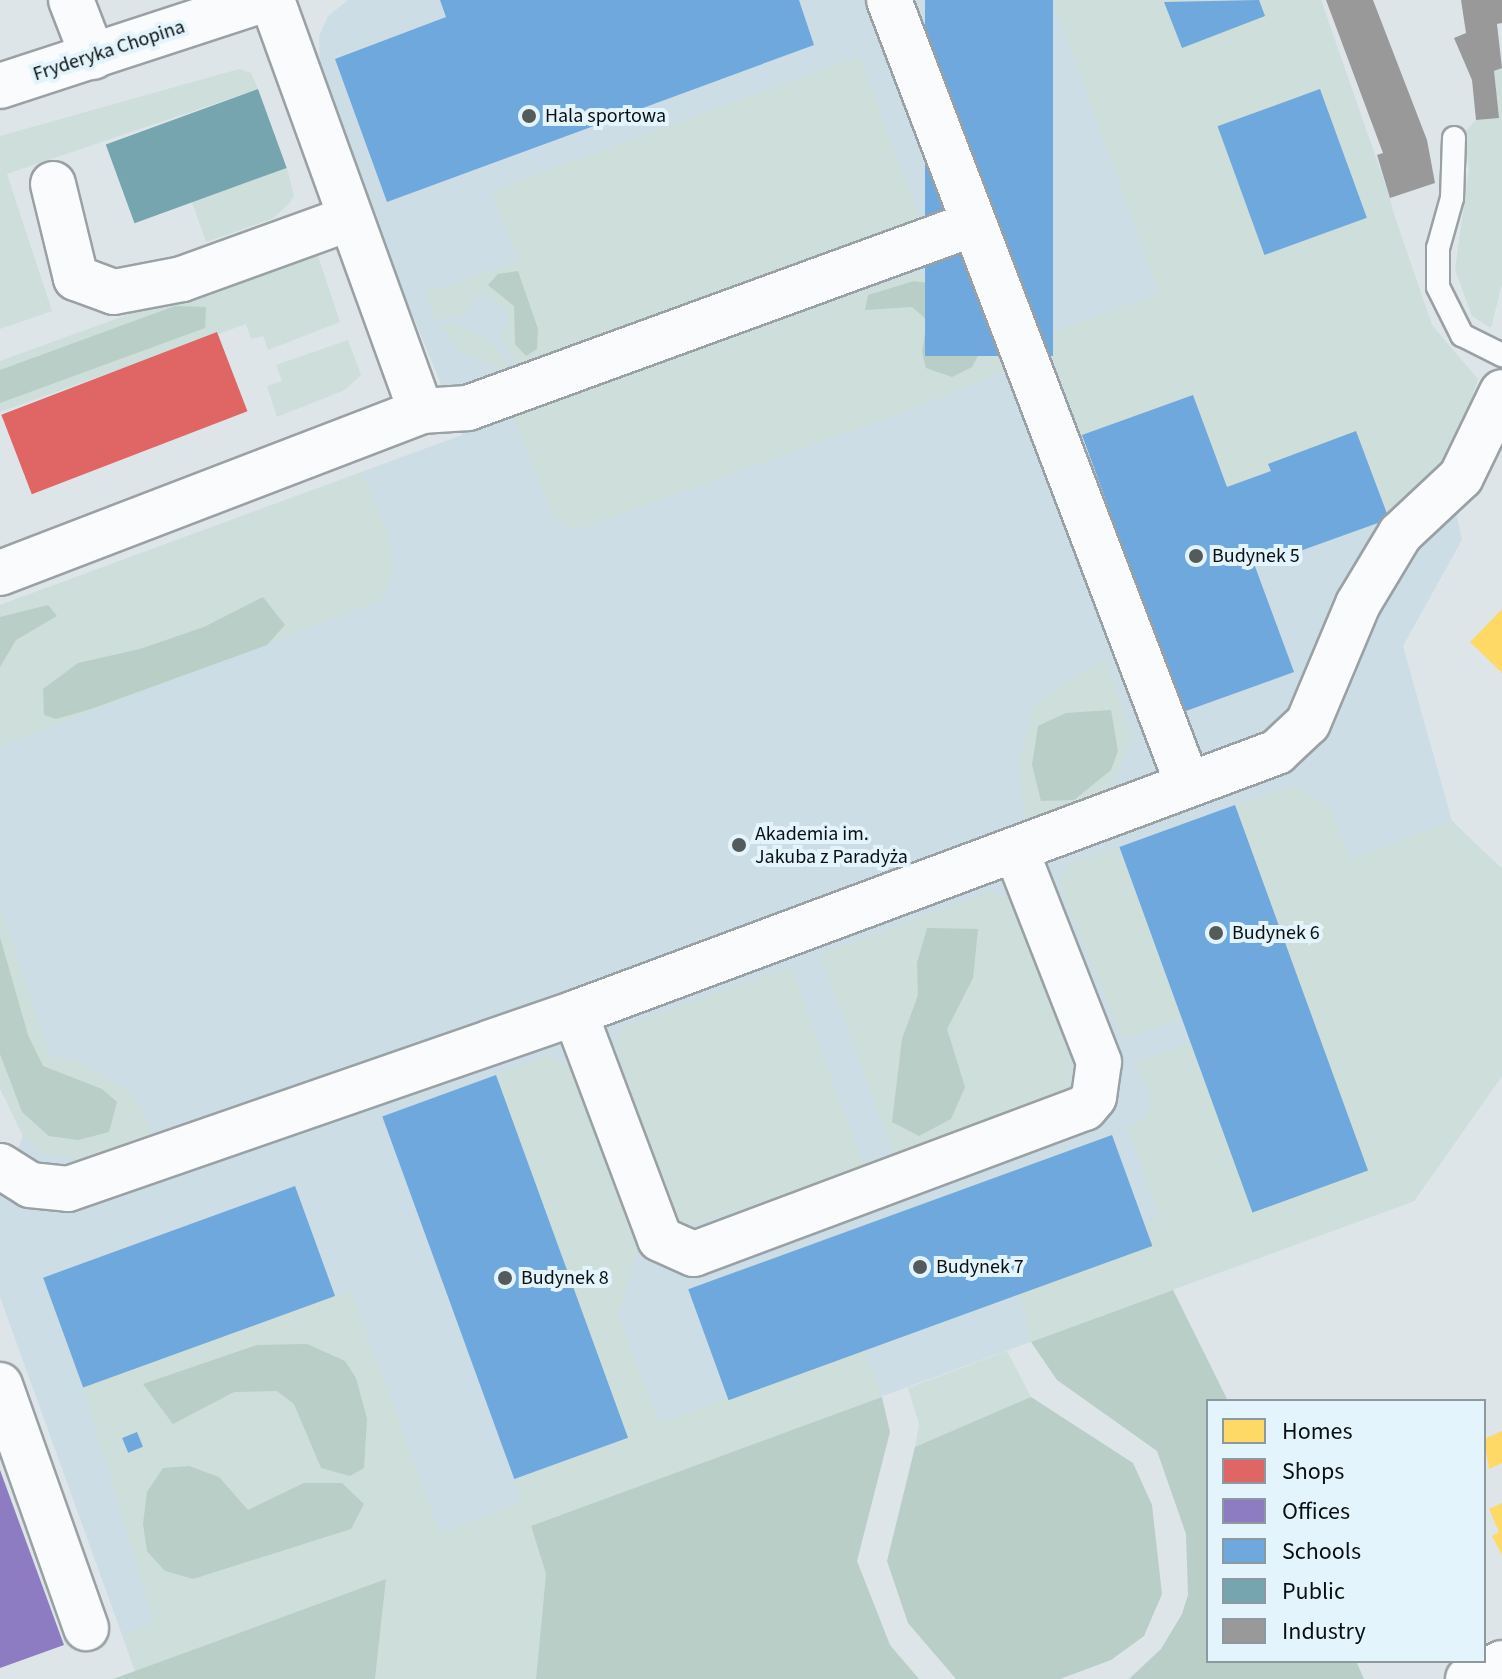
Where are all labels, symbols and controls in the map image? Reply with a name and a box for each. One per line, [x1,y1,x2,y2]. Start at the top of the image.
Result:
street label: Fryderyka Chopina [30,15,188,87]
place label: Hala sportowa [545,104,666,128]
marker: Hala sportowa [520,107,538,125]
place label: Budynek 5 [1212,544,1300,568]
marker: Budynek 5 [1187,547,1205,565]
place label: Akademia im. Jakuba z Paradyża [755,822,908,869]
marker: Akademia im. Jakuba z Paradyża [730,836,748,854]
place label: Budynek 6 [1232,921,1320,945]
marker: Budynek 6 [1207,924,1225,942]
place label: Budynek 7 [936,1255,1024,1279]
marker: Budynek 7 [911,1258,929,1276]
place label: Budynek 8 [521,1266,609,1290]
marker: Budynek 8 [496,1269,514,1287]
legend [1206,1399,1486,1663]
text: Homes [1282,1414,1353,1449]
text: Shops [1282,1454,1344,1489]
text: Offices [1282,1494,1350,1529]
text: Schools [1282,1534,1361,1569]
text: Public [1282,1574,1345,1609]
text: Industry [1282,1614,1366,1649]

